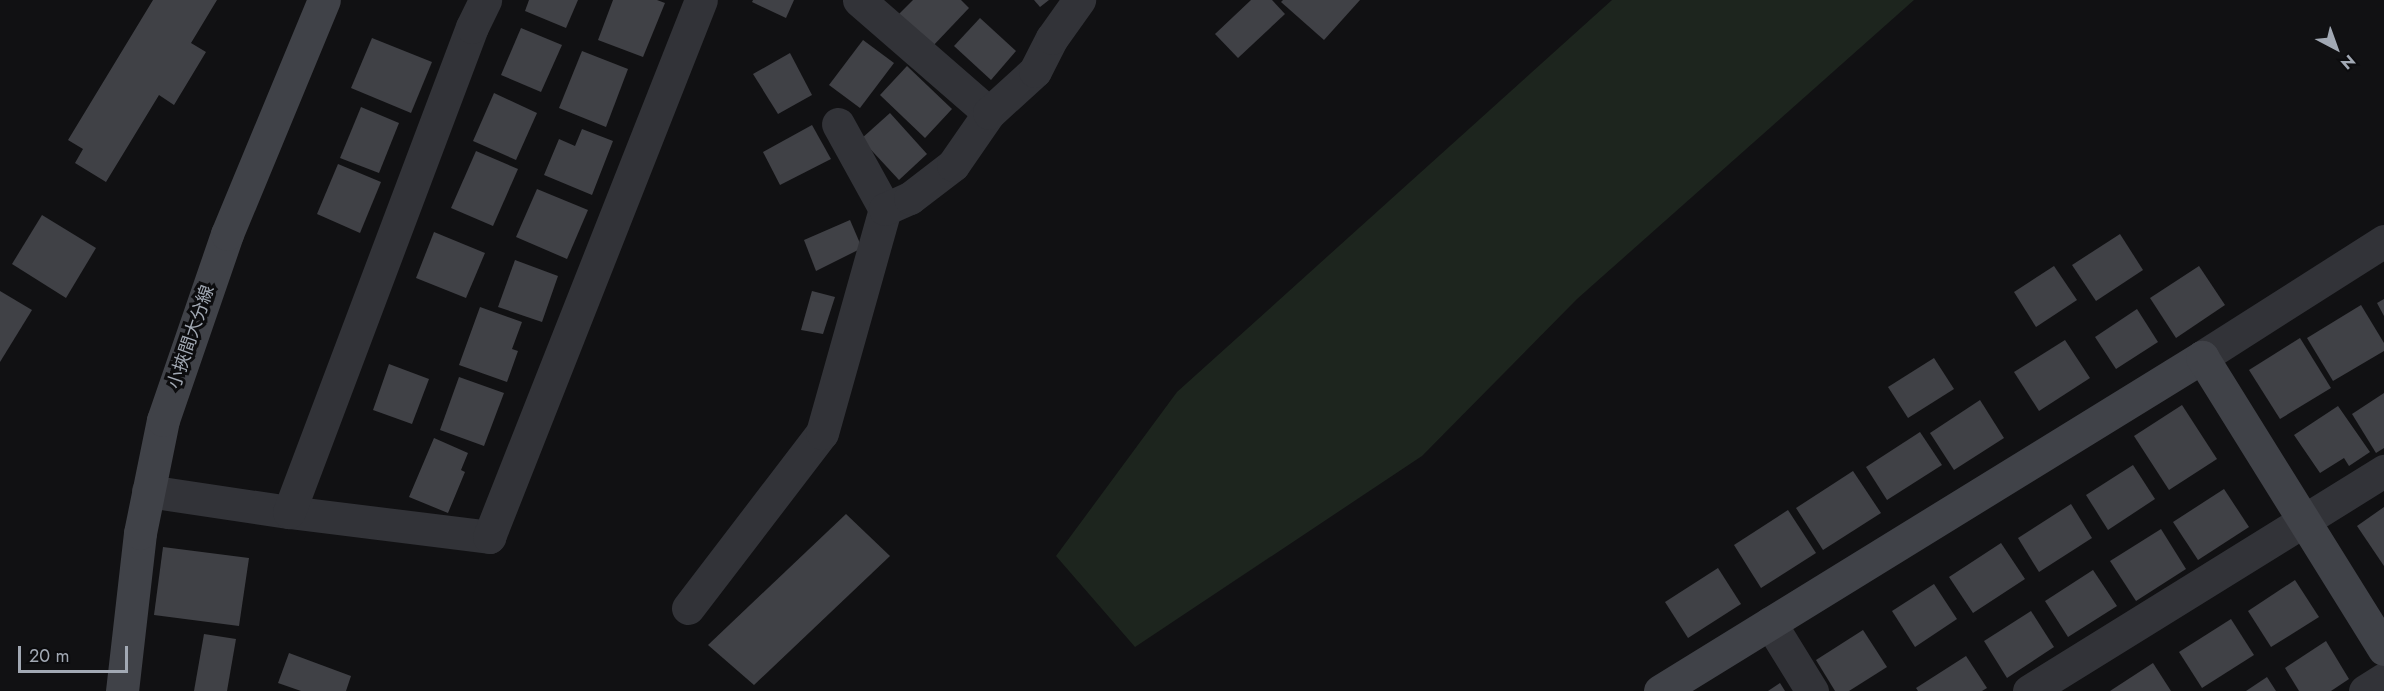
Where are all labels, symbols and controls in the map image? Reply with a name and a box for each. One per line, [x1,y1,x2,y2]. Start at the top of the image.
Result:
north arrow [2306,18,2366,78]
text: N [2336,49,2360,75]
street label: 小挾間大分線 [163,282,219,392]
scale bar [21,634,130,672]
text: 20 m [29,643,69,669]

